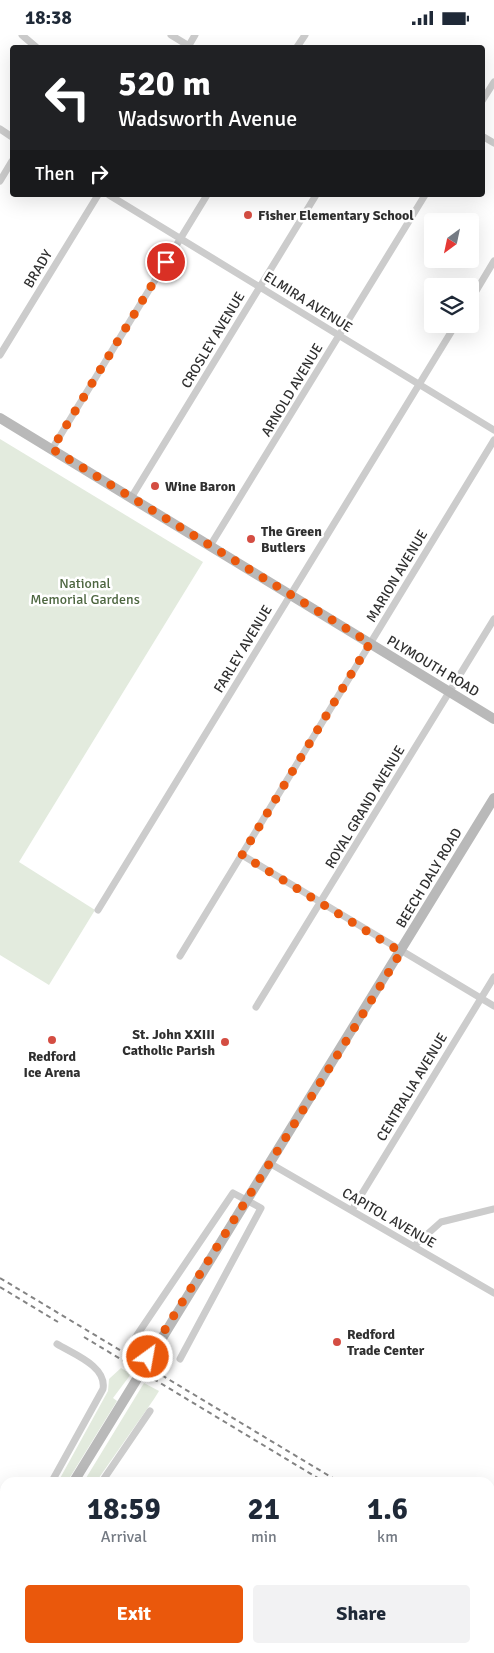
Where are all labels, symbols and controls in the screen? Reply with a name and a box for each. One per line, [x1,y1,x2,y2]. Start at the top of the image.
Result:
text: 18:38 [25,6,72,30]
text: 520 m [118,62,211,105]
icon: left [35,65,100,130]
text: Wadsworth Avenue [118,105,297,132]
icon: right [85,160,113,188]
text: Then [35,162,75,186]
place label: Fisher Elementary School [258,207,414,224]
marker: Fisher Elementary School [242,209,254,221]
north arrow [424,213,479,267]
map controls [424,213,479,333]
pin [145,241,187,283]
street label: BRADY [20,247,56,291]
icon: arrive [152,248,180,276]
street label: ELMIRA AVENUE [261,268,355,336]
button: layers [424,278,479,333]
street label: CROSLEY AVENUE [178,289,249,391]
street label: ARNOLD AVENUE [258,340,327,440]
place label: Wine Baron [165,478,236,495]
marker: Wine Baron [149,480,161,492]
place label: The Green Butlers [261,523,322,556]
street label: MARION AVENUE [363,527,431,625]
marker: The Green Butlers [245,533,257,545]
park label: National Memorial Gardens [30,575,140,608]
street label: FARLEY AVENUE [210,602,276,696]
street label: PLYMOUTH ROAD [384,632,482,700]
street label: ROYAL GRAND AVENUE [322,742,409,872]
street label: BEECH DALY ROAD [392,825,466,931]
place label: St. John XXIII Catholic Parish [122,1026,215,1059]
street label: CENTRALIA AVENUE [373,1030,451,1144]
marker: Redford Ice Arena [46,1034,58,1046]
marker: St. John XXIII Catholic Parish [219,1036,231,1048]
place label: Redford Ice Arena [23,1048,81,1081]
street label: CAPITOL AVENUE [339,1184,439,1252]
place label: Redford Trade Center [347,1326,425,1359]
position arrow [121,1330,173,1382]
marker: Redford Trade Center [331,1336,343,1348]
text: 18:59 [87,1491,161,1528]
text: 21 [248,1491,280,1528]
text: 1.6 [367,1491,408,1528]
text: Arrival [101,1527,147,1547]
text: min [251,1527,277,1547]
text: km [377,1527,398,1547]
button: Exit [25,1585,243,1643]
button: Share [253,1585,470,1643]

